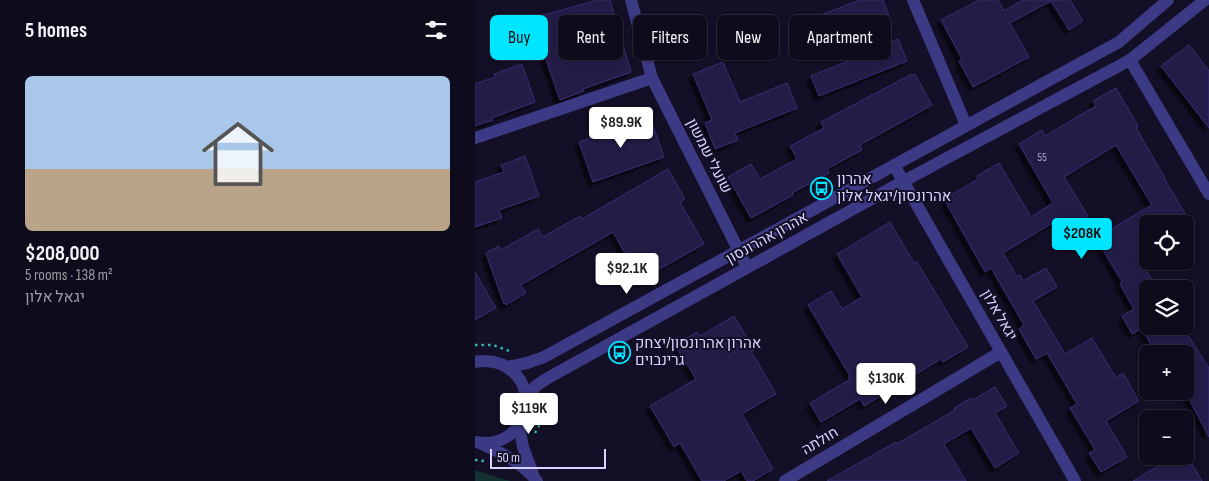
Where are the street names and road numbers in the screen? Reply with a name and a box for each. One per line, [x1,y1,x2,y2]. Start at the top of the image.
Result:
street label: שועלי שמשון [682,115,736,197]
street label: אהרון אהרונסון [723,208,811,268]
street label: יגאל אלון [977,286,1021,344]
street label: חולתה [798,423,842,459]

